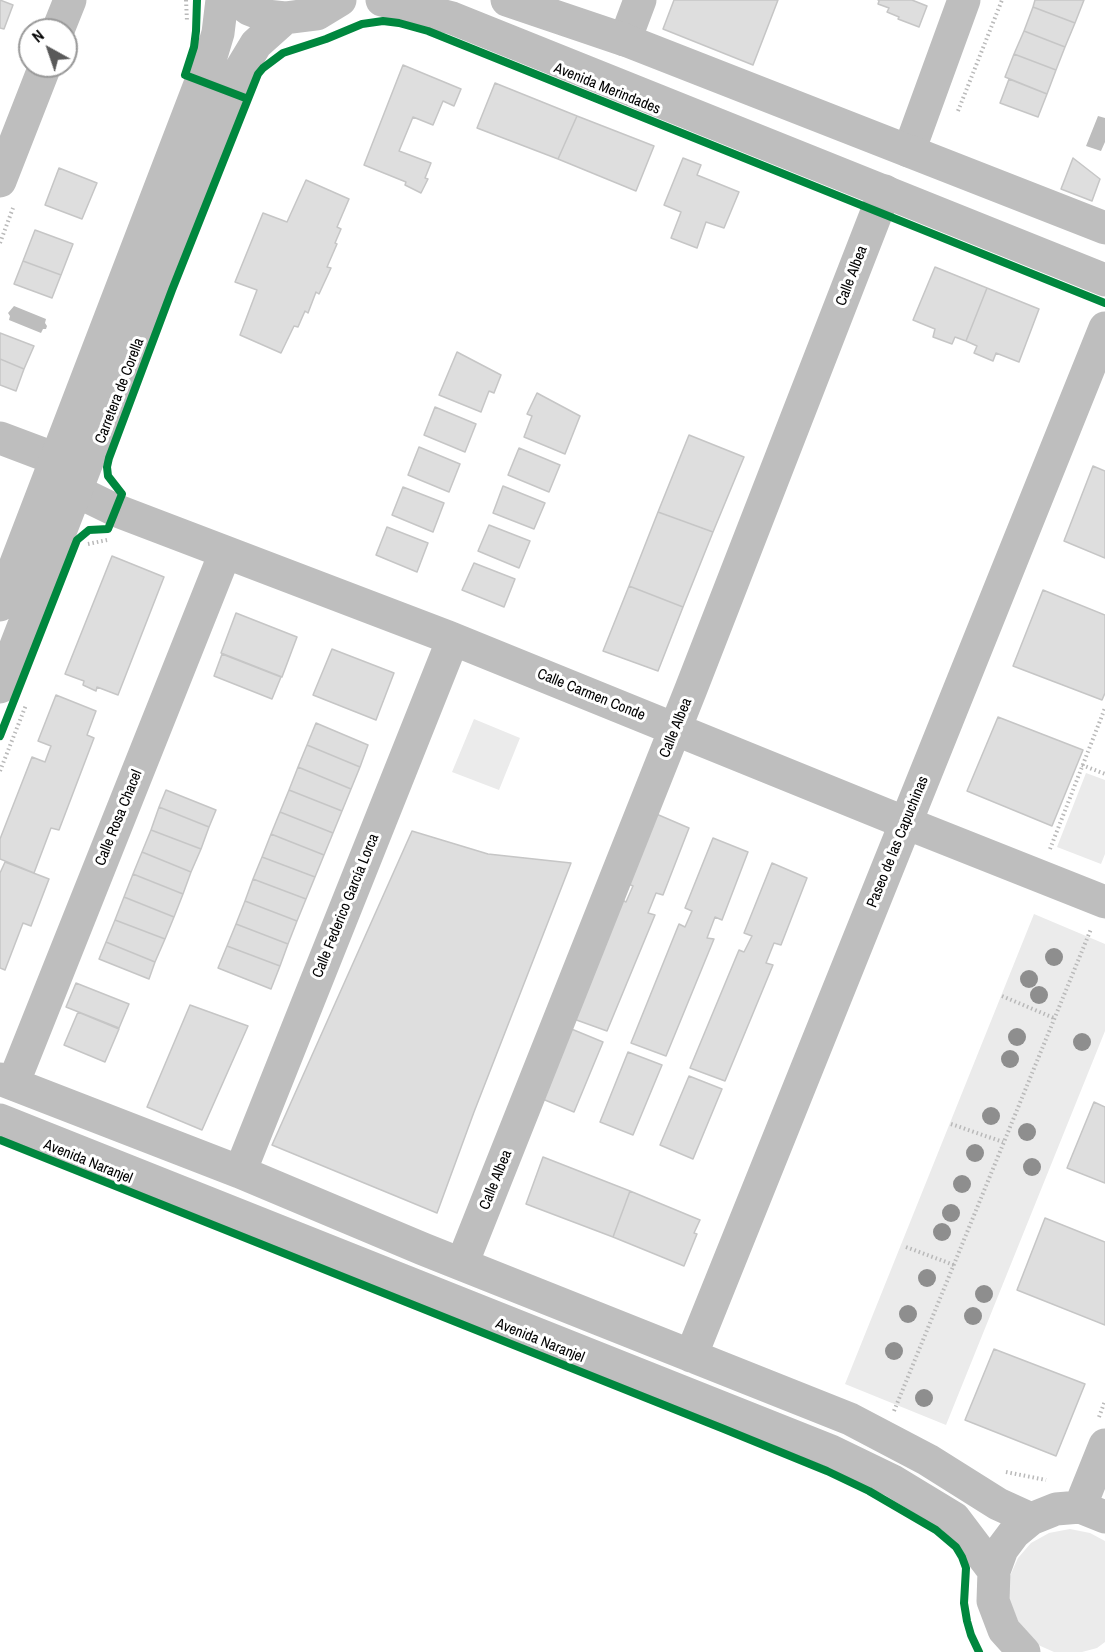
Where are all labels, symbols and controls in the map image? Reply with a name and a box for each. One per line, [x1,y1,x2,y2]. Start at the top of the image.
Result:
north arrow [18,18,78,78]
text: N [27,24,48,47]
street label: Avenida Merindades [551,59,663,119]
street label: Calle Albea [832,243,872,309]
street label: Carretera de Corella [92,336,148,446]
street label: Calle Carmen Conde [534,665,648,725]
street label: Calle Albea [656,695,696,761]
street label: Calle Rosa Chacel [92,767,146,869]
street label: Paseo de las Capuchinas [863,774,933,910]
street label: Calle Federico García Lorca [309,831,383,981]
street label: Avenida Naranjel [41,1136,135,1188]
street label: Calle Albea [476,1147,516,1213]
street label: Avenida Naranjel [493,1315,587,1367]

